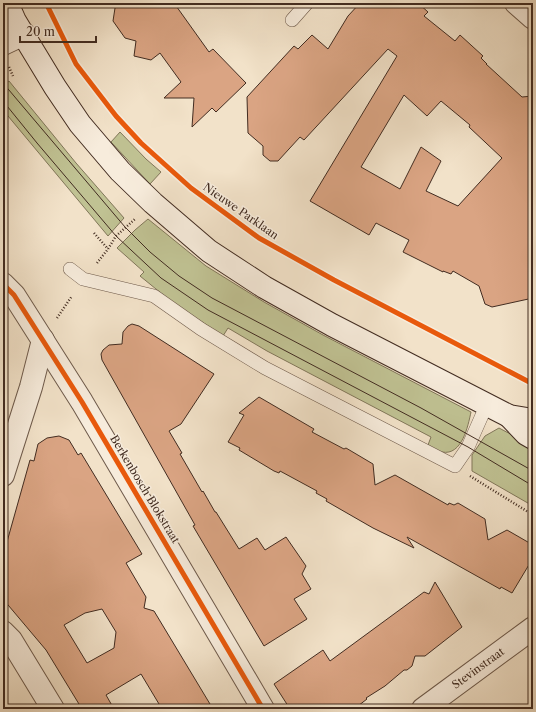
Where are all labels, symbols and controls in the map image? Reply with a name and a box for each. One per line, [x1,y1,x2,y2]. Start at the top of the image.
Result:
scale bar [20,18,96,44]
text: 20 m [26,24,55,39]
street label: Nieuwe Parklaan [201,180,281,242]
street label: Berkenbosch Blokstraat [107,432,183,546]
street label: Stevinstraat [449,644,507,692]

